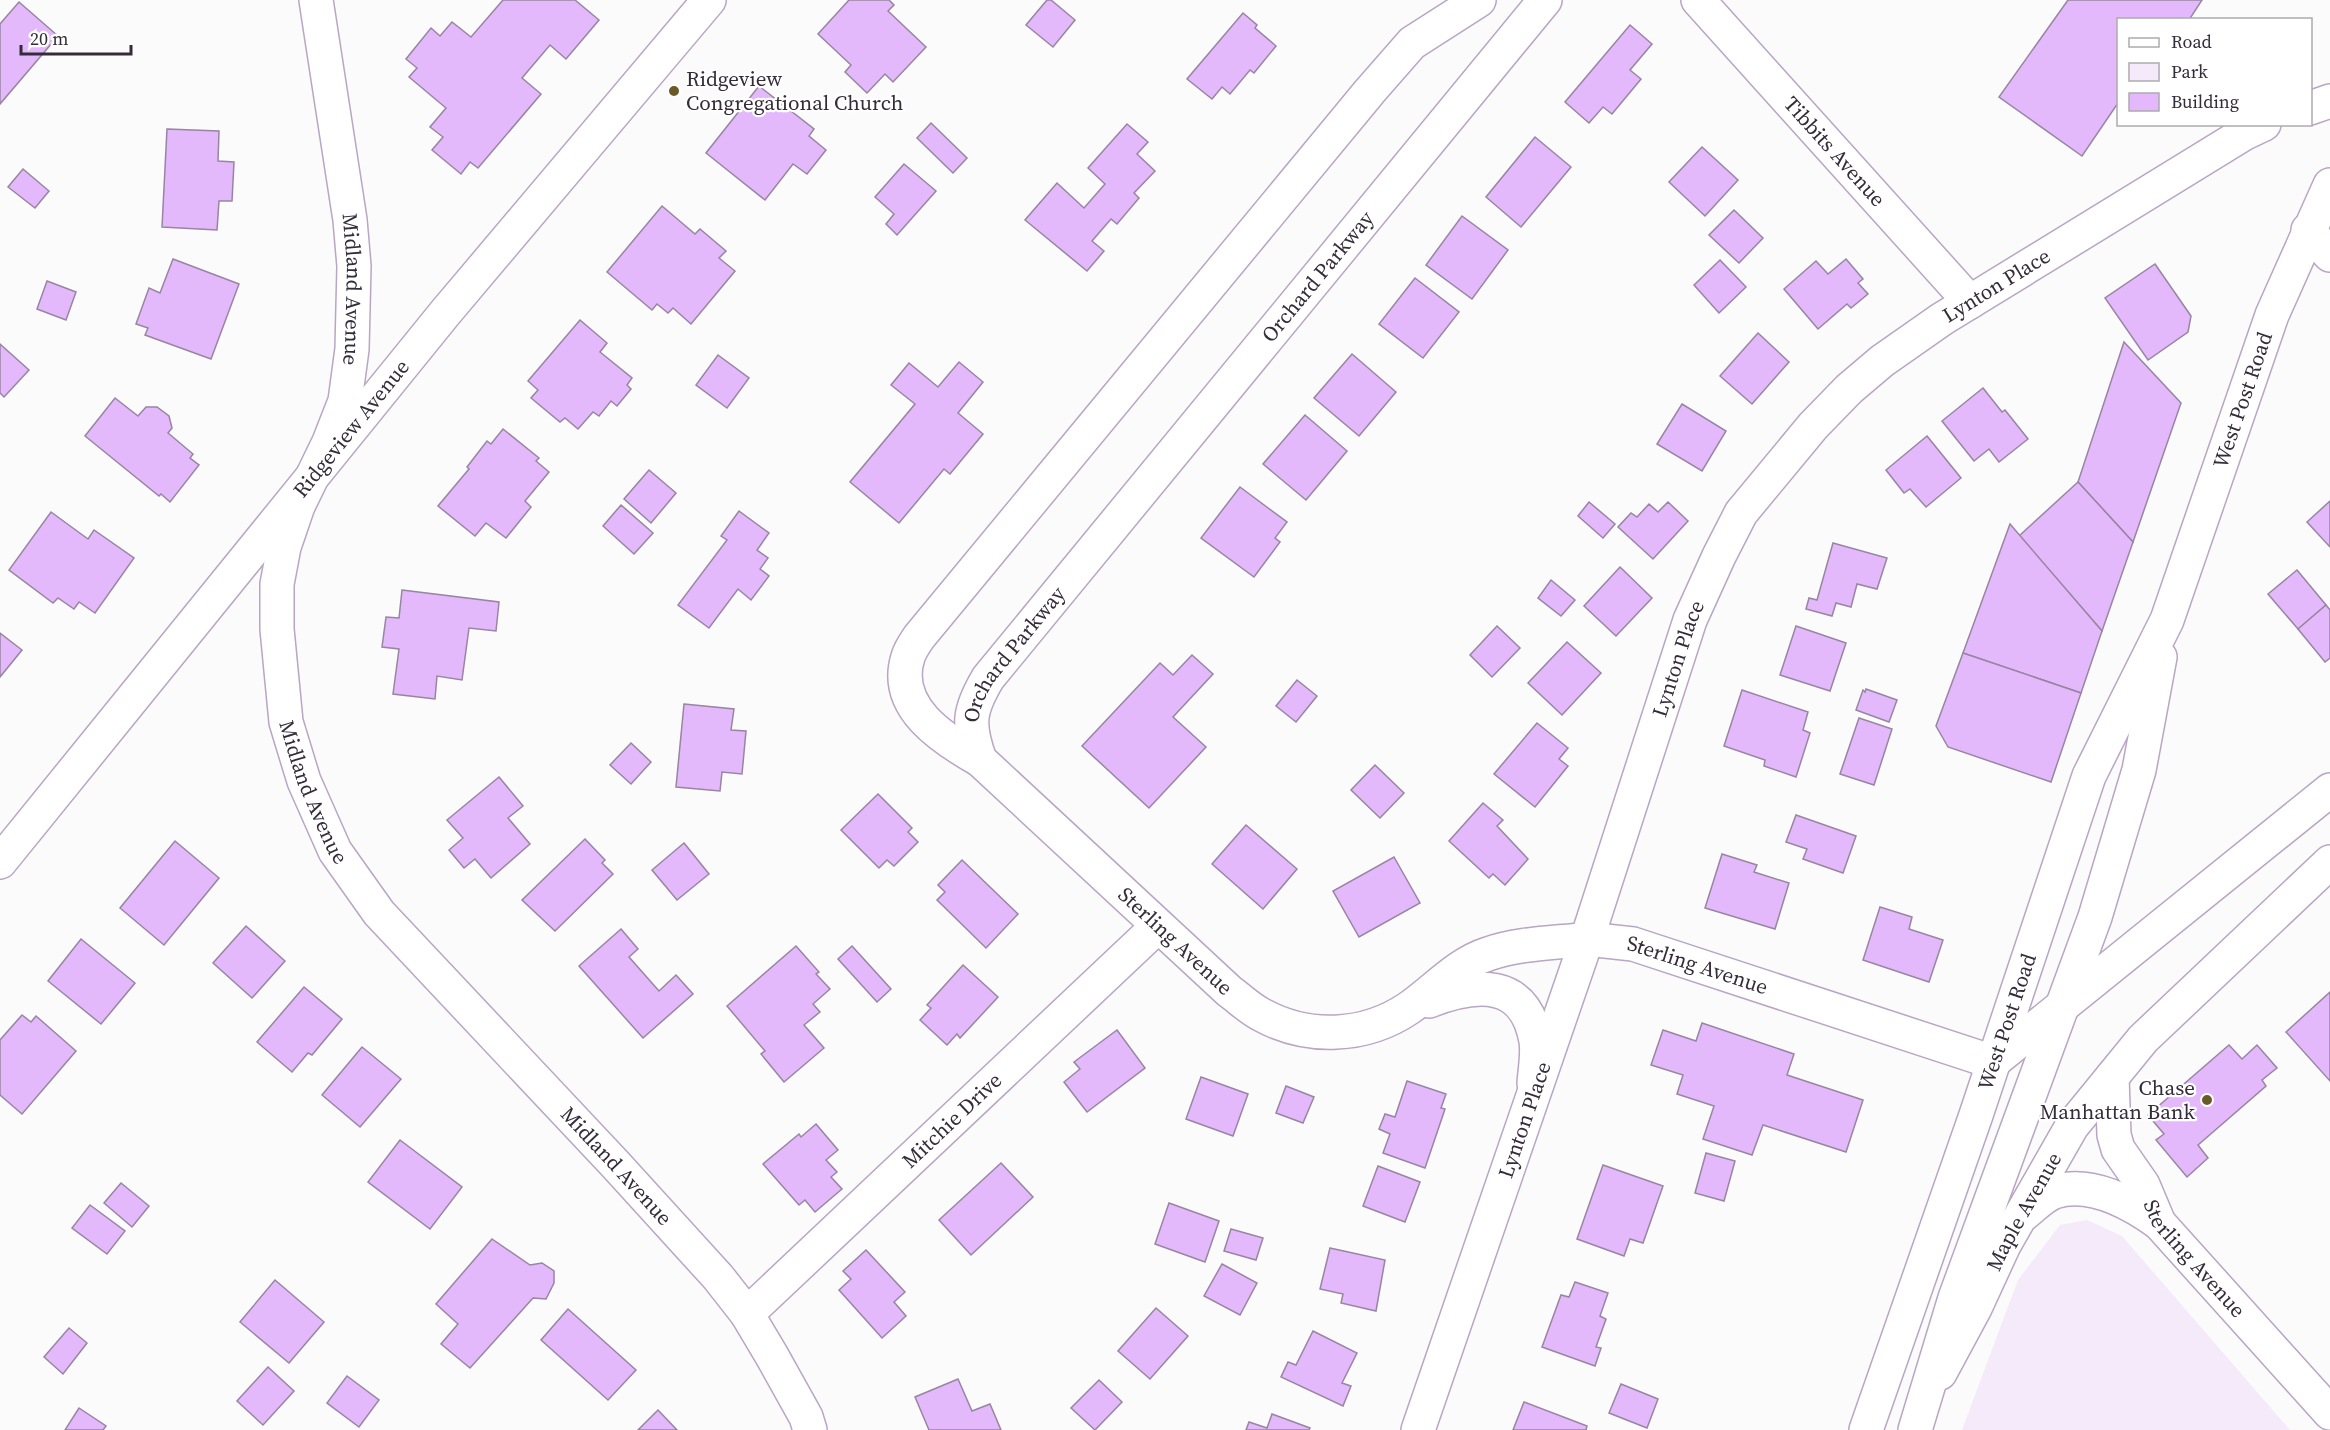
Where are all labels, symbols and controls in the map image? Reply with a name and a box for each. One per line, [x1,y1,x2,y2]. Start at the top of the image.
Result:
scale bar [21,18,130,56]
legend [2117,18,2312,126]
text: 20 m [30,26,68,51]
text: Road [2171,29,2212,54]
text: Park [2171,59,2208,84]
place label: Ridgeview Congregational Church [686,64,903,117]
marker: Ridgeview Congregational Church [667,84,681,98]
text: Building [2171,89,2239,114]
street label: Tibbits Avenue [1778,90,1892,213]
street label: Orchard Parkway [1255,204,1380,348]
street label: Midland Avenue [335,212,369,367]
street label: Lynton Place [1937,241,2055,329]
street label: West Post Road [2205,328,2279,472]
street label: Ridgeview Avenue [286,353,416,503]
street label: Orchard Parkway [956,580,1072,724]
street label: Lynton Place [1645,595,1711,721]
street label: Midland Avenue [272,717,355,870]
street label: Sterling Avenue [1112,880,1239,1001]
street label: Sterling Avenue [1626,928,1772,1001]
street label: West Post Road [1970,949,2043,1094]
street label: Lynton Place [1491,1058,1558,1182]
street label: Mitchie Drive [895,1066,1008,1174]
place label: Chase Manhattan Bank [2040,1073,2195,1126]
marker: Chase Manhattan Bank [2200,1093,2214,1107]
street label: Midland Avenue [554,1100,679,1231]
street label: Maple Avenue [1979,1147,2068,1275]
street label: Sterling Avenue [2137,1195,2252,1324]

